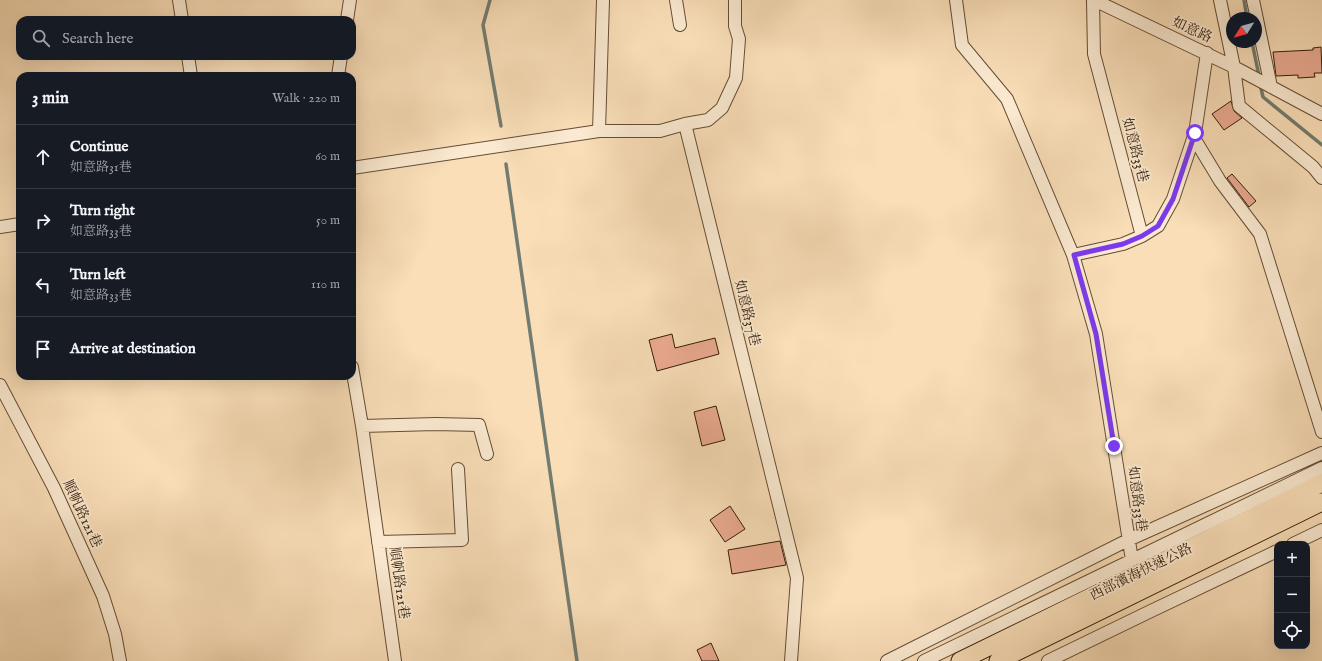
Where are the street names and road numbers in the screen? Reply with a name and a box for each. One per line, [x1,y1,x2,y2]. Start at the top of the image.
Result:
street label: 如意路 [1169,13,1215,47]
street label: 如意路33巷 [1118,116,1152,184]
street label: 如意路37巷 [730,278,764,348]
street label: 如意路33巷 [1123,465,1151,533]
street label: 順帆路121巷 [58,477,106,551]
street label: 西部濱海快速公路 [1087,539,1195,605]
street label: 順帆路121巷 [385,546,413,620]

